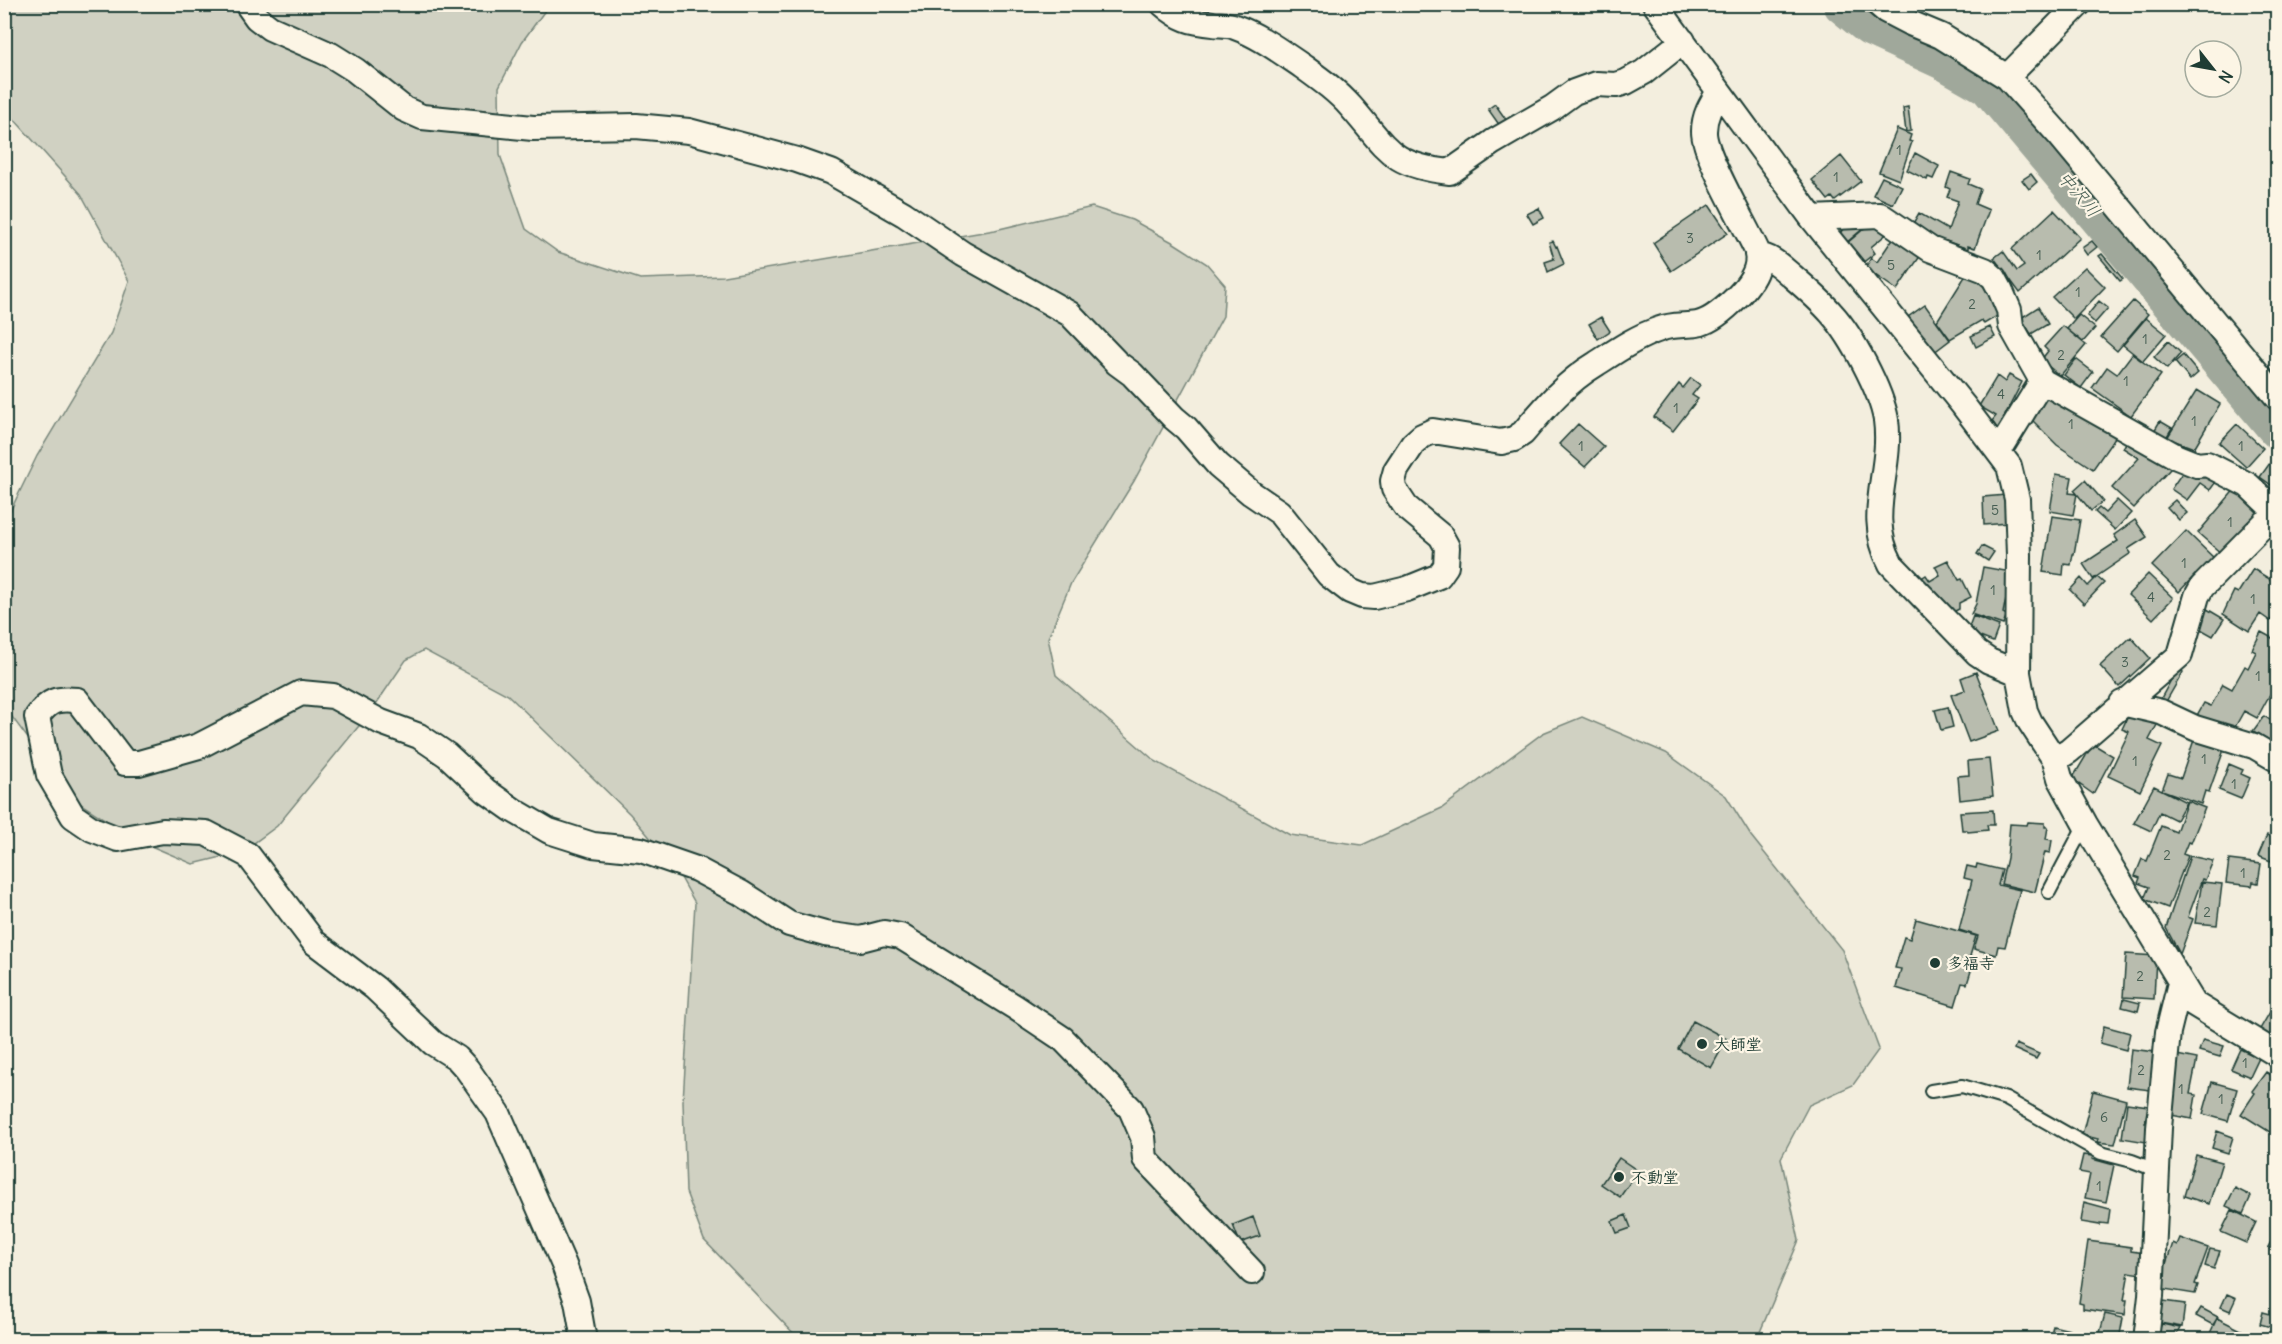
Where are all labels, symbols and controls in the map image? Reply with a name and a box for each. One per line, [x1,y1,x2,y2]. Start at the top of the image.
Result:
north arrow [2183,39,2243,99]
text: N [2214,67,2237,87]
house number: 1 [1896,141,1902,159]
water label: 中沢川 [2053,166,2106,222]
house number: 1 [1833,168,1839,186]
house number: 3 [1686,229,1694,247]
house number: 1 [2036,246,2042,264]
house number: 5 [1887,256,1895,274]
house number: 1 [2075,283,2081,301]
house number: 2 [1968,295,1976,313]
house number: 1 [2142,330,2148,348]
house number: 2 [2057,346,2065,364]
house number: 1 [2123,372,2129,390]
house number: 4 [1997,385,2005,403]
house number: 1 [1673,399,1679,417]
house number: 1 [2191,412,2197,430]
house number: 1 [2068,415,2074,433]
house number: 1 [1578,437,1584,455]
house number: 1 [2238,437,2244,455]
house number: 5 [1991,501,1999,519]
house number: 1 [2227,513,2233,531]
house number: 1 [2181,554,2187,572]
house number: 1 [1990,581,1996,599]
house number: 4 [2147,588,2155,606]
house number: 1 [2250,590,2256,608]
house number: 3 [2121,653,2129,671]
house number: 1 [2255,667,2261,685]
house number: 1 [2201,750,2207,768]
house number: 1 [2132,752,2138,770]
house number: 1 [2231,775,2237,793]
house number: 2 [2163,846,2171,864]
house number: 1 [2240,864,2246,882]
house number: 2 [2203,903,2211,921]
place label: 多福寺 [1947,953,1995,973]
marker: 多福寺 [1928,956,1942,970]
house number: 2 [2136,967,2144,985]
place label: 大師堂 [1714,1034,1762,1054]
marker: 大師堂 [1695,1037,1709,1051]
house number: 1 [2242,1054,2248,1072]
house number: 2 [2137,1061,2145,1079]
house number: 1 [2178,1080,2184,1098]
house number: 1 [2218,1090,2224,1108]
house number: 6 [2100,1108,2108,1126]
place label: 不動堂 [1631,1167,1679,1187]
marker: 不動堂 [1612,1170,1626,1184]
house number: 1 [2096,1177,2102,1195]

